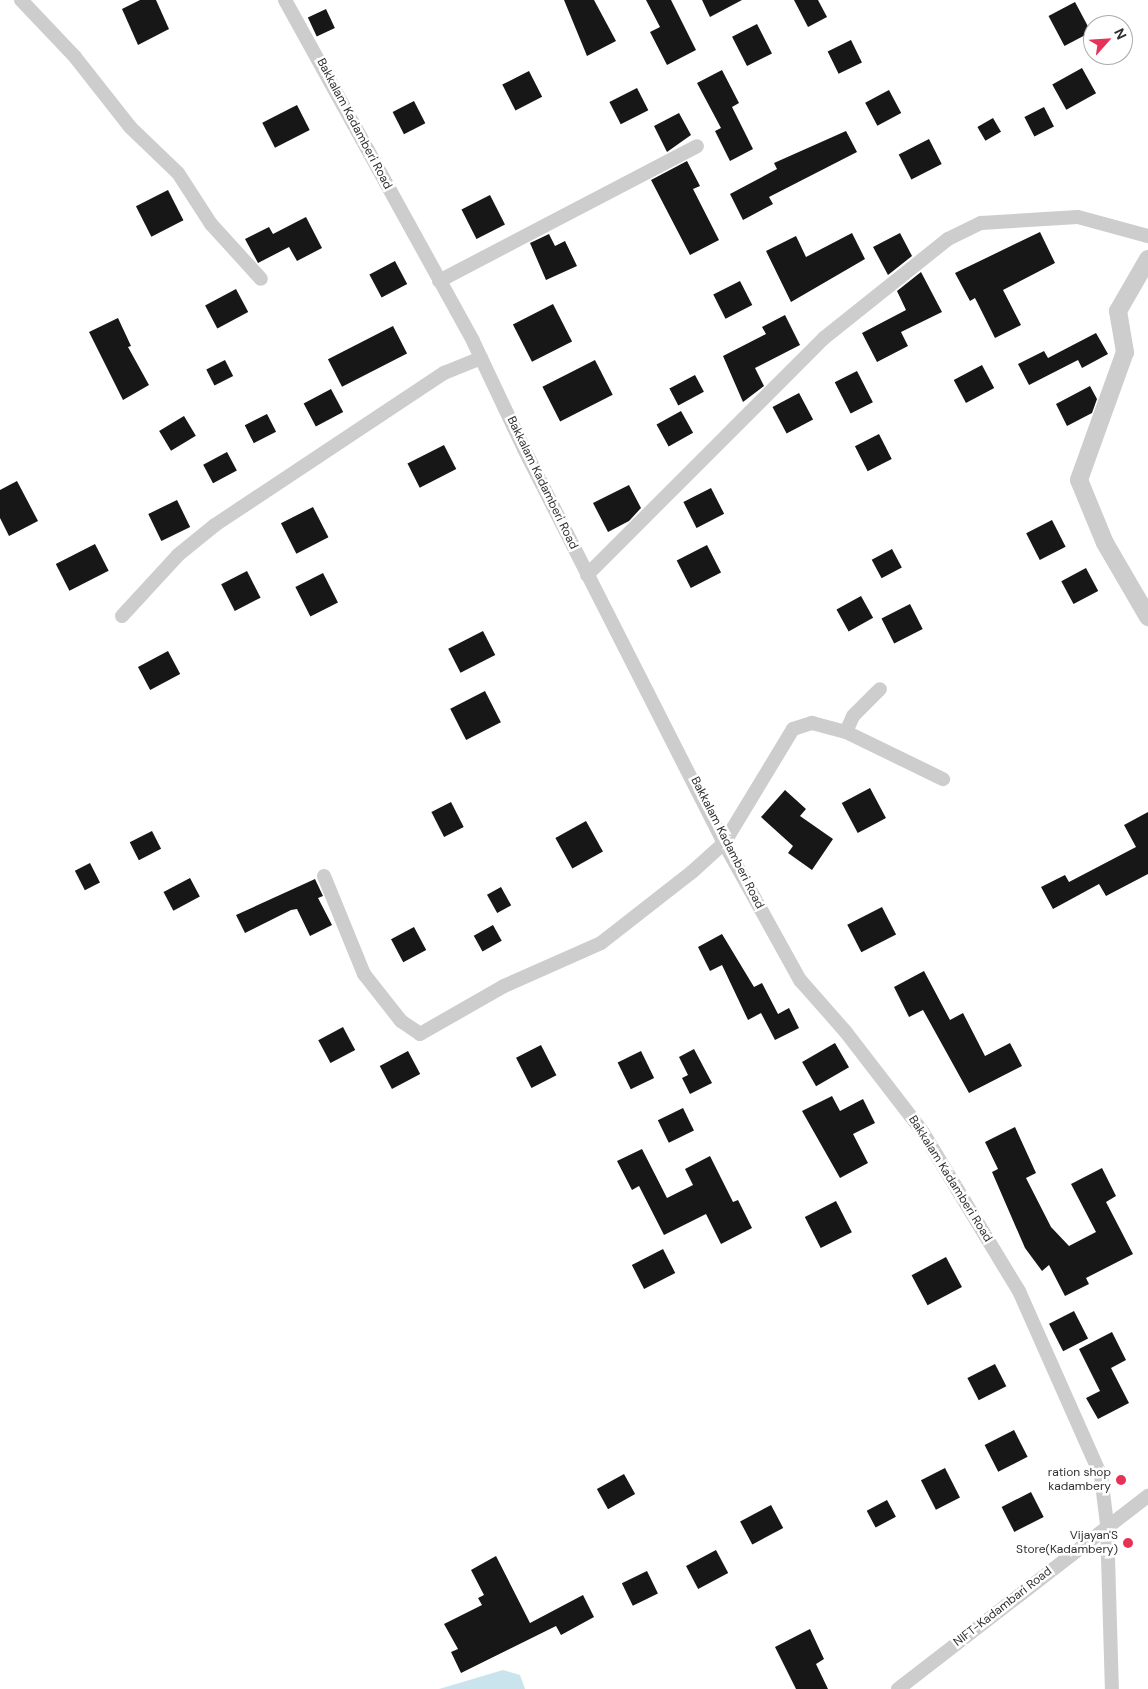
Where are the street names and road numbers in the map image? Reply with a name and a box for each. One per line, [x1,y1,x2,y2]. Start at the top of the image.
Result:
street label: Bakkalam Kadamberi Road [313,56,395,192]
street label: Bakkalam Kadamberi Road [503,414,581,552]
street label: Bakkalam Kadamberi Road [687,775,767,911]
street label: Bakkalam Kadamberi Road [905,1113,995,1245]
street label: NIFT-Kadambari Road [951,1564,1055,1650]

